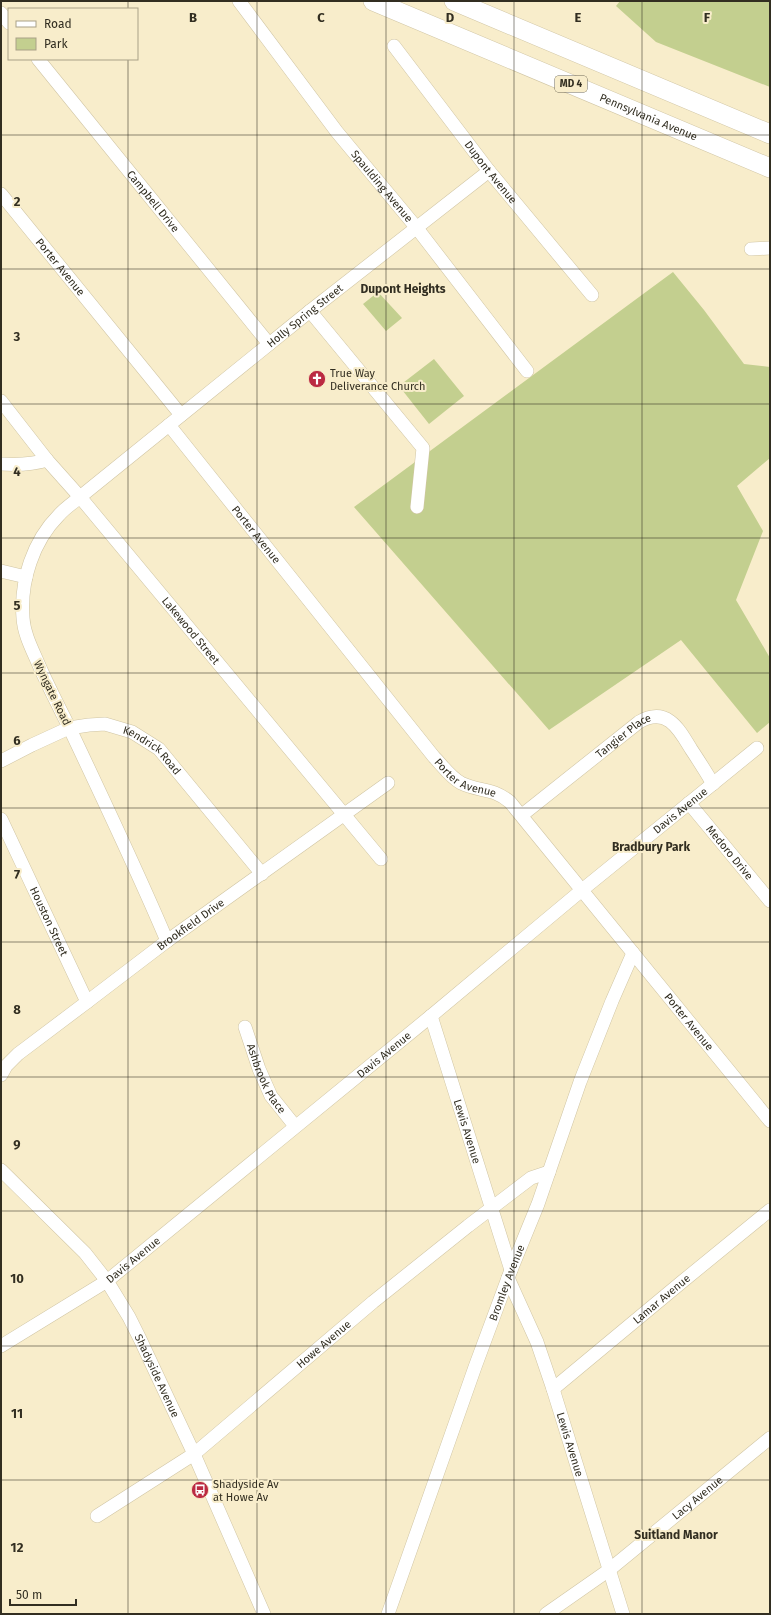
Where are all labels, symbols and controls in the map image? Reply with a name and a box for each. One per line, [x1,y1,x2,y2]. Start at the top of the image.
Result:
legend [8,8,138,60]
text: B [189,10,197,25]
text: C [317,10,325,25]
text: D [446,10,455,25]
text: E [575,10,582,25]
text: F [704,10,711,25]
text: Road [44,17,72,31]
text: Park [44,37,68,51]
road number: MD 4 [555,76,587,92]
street label: Pennsylvania Avenue [598,91,699,143]
street label: Dupont Avenue [462,138,520,206]
street label: Spaulding Avenue [348,148,416,225]
street label: Campbell Drive [124,168,182,235]
text: 2 [14,194,21,209]
street label: Porter Avenue [33,236,88,298]
street label: Holly Spring Street [264,281,345,350]
district label: Dupont Heights [360,282,446,296]
text: 3 [13,329,21,344]
place label: True Way Deliverance Church [330,367,426,393]
church icon: True Way Deliverance Church [307,369,327,389]
text: 4 [13,464,21,479]
street label: Porter Avenue [229,503,283,566]
street label: Lakewood Street [159,594,223,667]
text: 5 [14,598,21,613]
street label: Wyngate Road [31,658,73,728]
street label: Tangier Place [593,711,653,760]
street label: Kendrick Road [122,723,184,777]
text: 6 [13,733,21,748]
street label: Porter Avenue [432,756,498,800]
street label: Davis Avenue [650,785,710,836]
street label: Medoro Drive [704,822,756,882]
district label: Bradbury Park [612,840,690,854]
text: 7 [14,867,20,882]
street label: Houston Street [27,885,71,958]
street label: Brookfield Drive [154,896,227,953]
street label: Porter Avenue [662,990,716,1053]
text: 8 [13,1002,21,1017]
street label: Davis Avenue [354,1029,413,1080]
street label: Ashbrook Place [244,1042,289,1116]
street label: Lewis Avenue [451,1098,484,1165]
text: 9 [13,1137,21,1152]
street label: Davis Avenue [103,1234,163,1286]
street label: Bromley Avenue [486,1243,527,1323]
text: 10 [10,1271,24,1286]
street label: Lamar Avenue [630,1271,693,1326]
street label: Howe Avenue [294,1317,353,1371]
street label: Shadyside Avenue [132,1332,182,1419]
text: 11 [11,1406,23,1421]
street label: Lewis Avenue [554,1411,586,1478]
street label: Lacy Avenue [669,1473,725,1522]
place label: Shadyside Av at Howe Av [213,1478,279,1504]
bus stop icon: Shadyside Av at Howe Av [190,1480,210,1500]
district label: Suitland Manor [634,1528,718,1542]
text: 12 [11,1540,24,1555]
scale bar [10,1581,76,1607]
text: 50 m [16,1588,42,1602]

